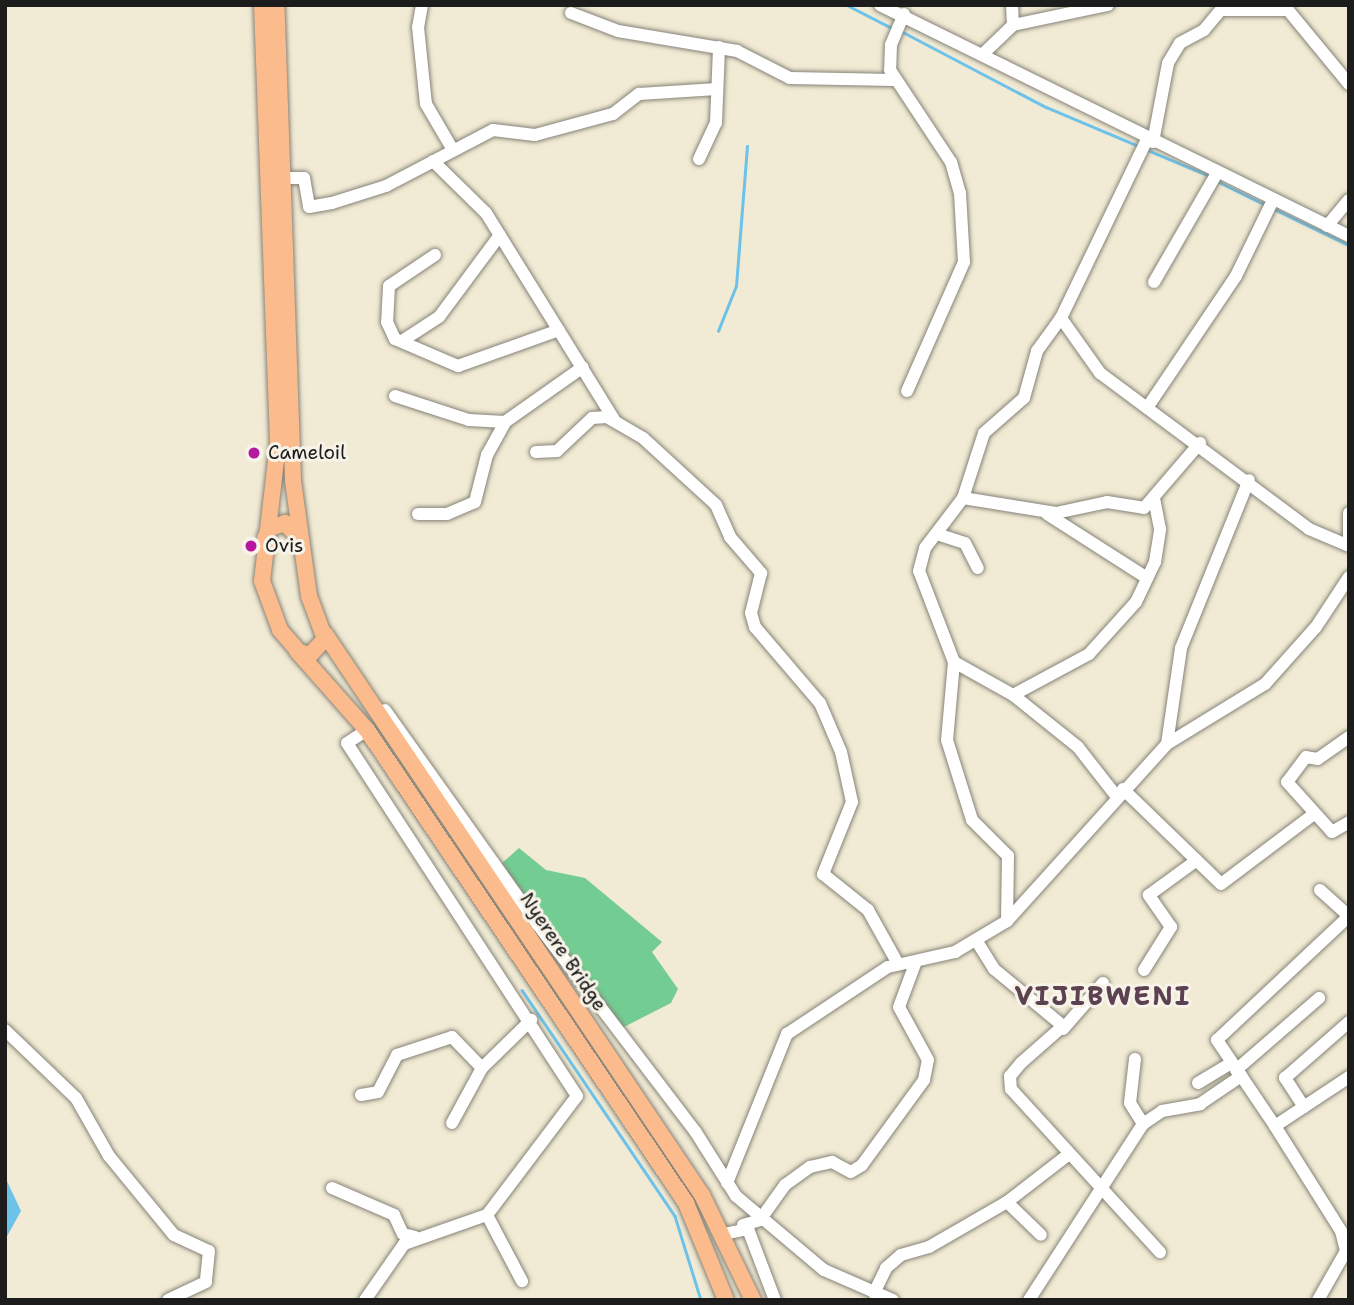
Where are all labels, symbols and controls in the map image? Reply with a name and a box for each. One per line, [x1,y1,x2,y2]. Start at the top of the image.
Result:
place label: Cameloil [268,442,346,464]
marker: Cameloil [246,445,262,461]
place label: Ovis [265,535,303,557]
marker: Ovis [243,538,259,554]
street label: Nyerere Bridge [515,889,611,1015]
district label: VIJIBWENI [1016,980,1190,1012]

